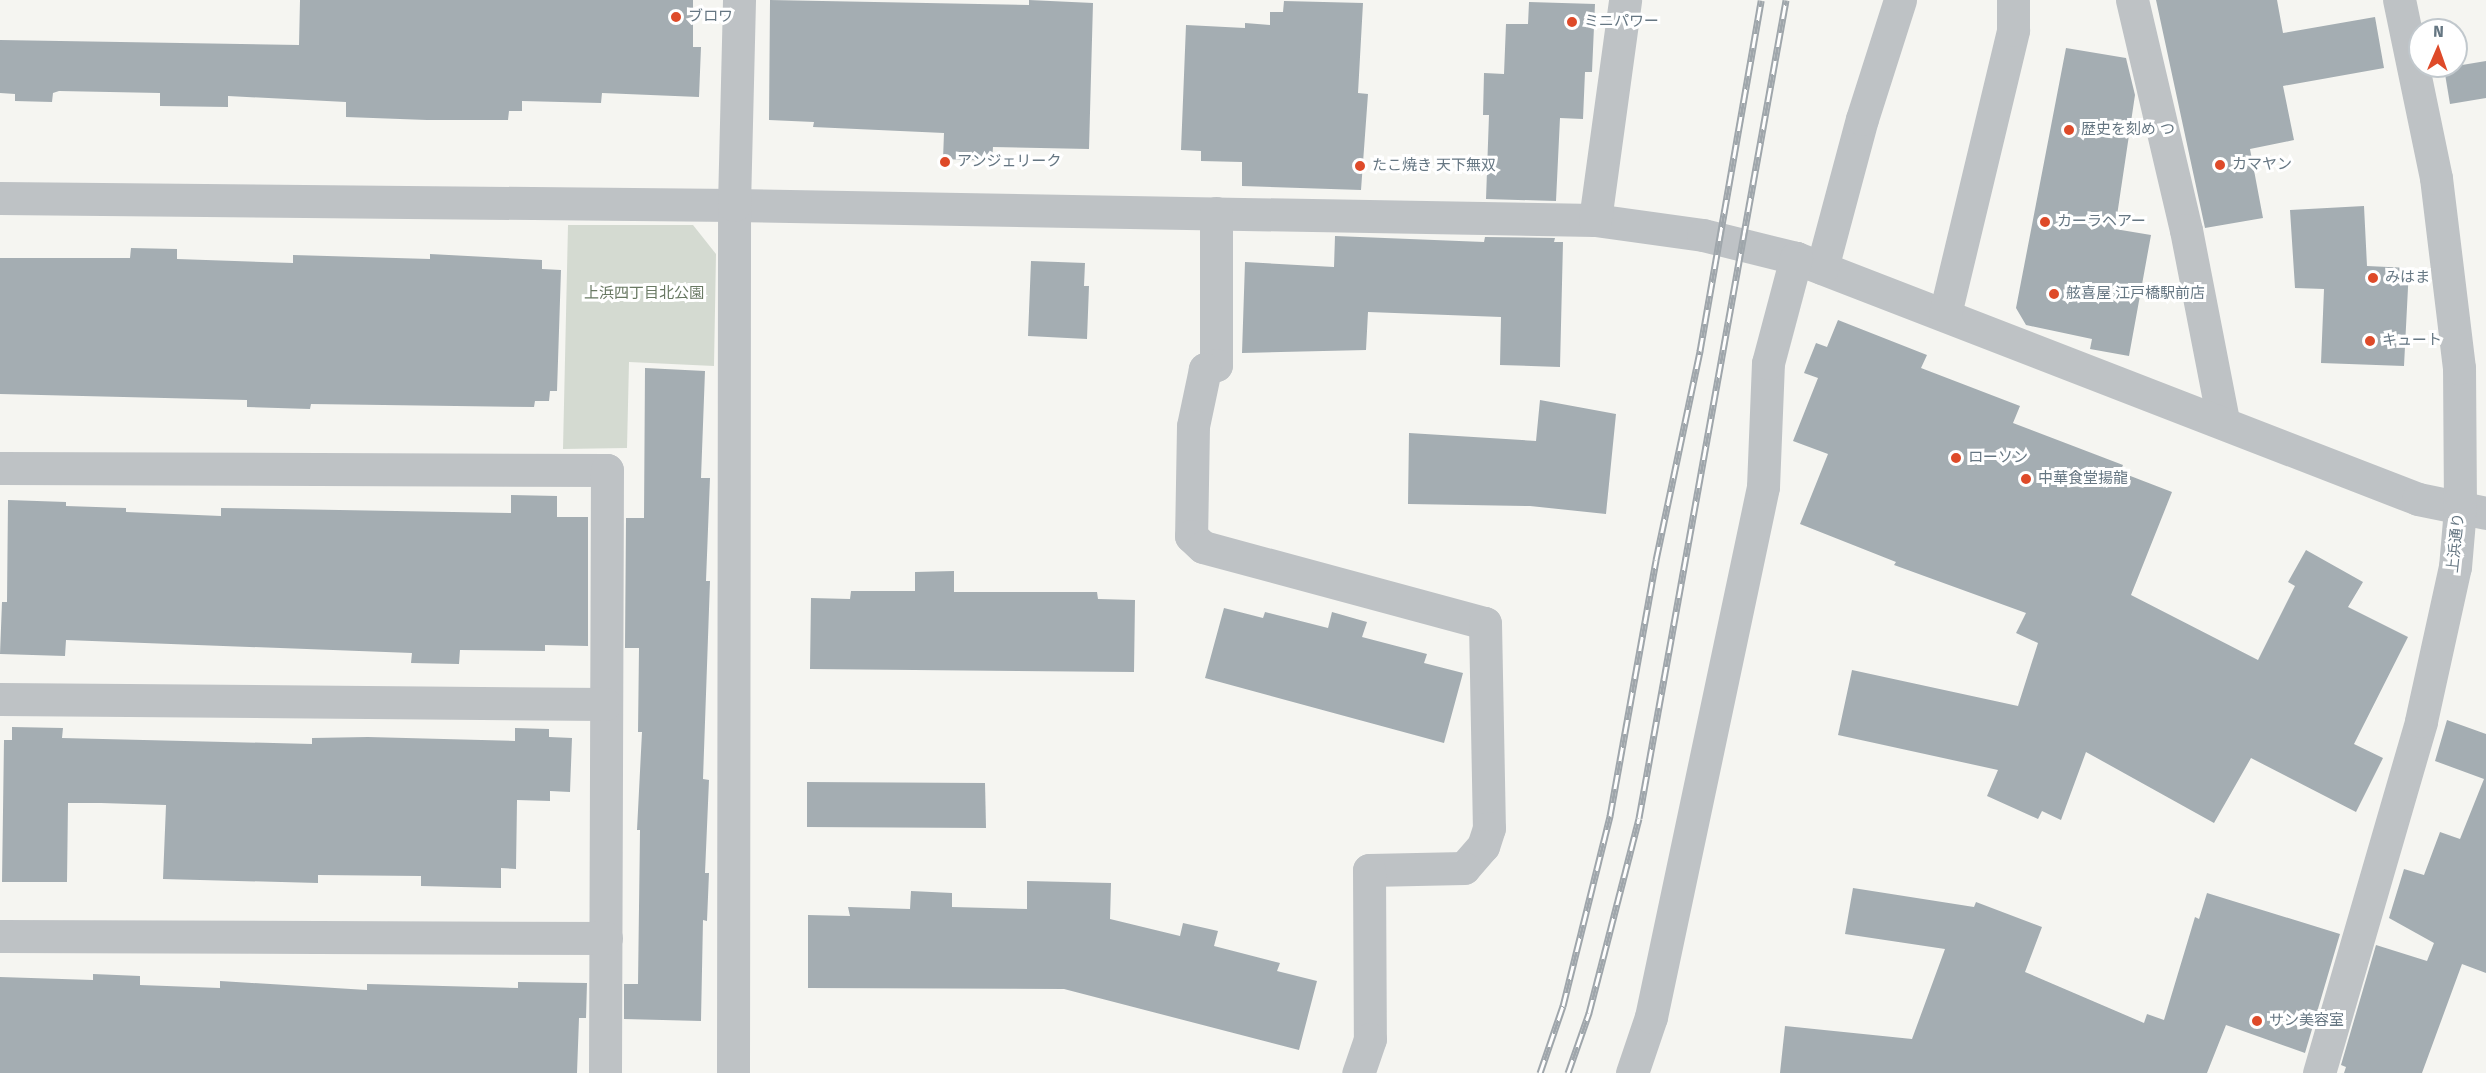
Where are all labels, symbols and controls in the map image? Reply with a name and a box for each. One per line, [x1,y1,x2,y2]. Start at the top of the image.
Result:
place label: ブロワ [688,8,733,26]
marker: ブロワ [669,10,683,24]
place label: ミニパワー [1584,13,1659,31]
marker: ミニパワー [1565,15,1579,29]
north arrow [2408,18,2468,78]
text: N [2433,22,2444,41]
place label: 歴史を刻め つ [2081,121,2175,139]
marker: 歴史を刻め つ [2062,123,2076,137]
place label: アンジェリーク [957,153,1062,171]
marker: アンジェリーク [938,155,952,169]
place label: カマヤン [2232,156,2292,174]
place label: たこ焼き 天下無双 [1372,157,1496,175]
marker: カマヤン [2213,158,2227,172]
marker: たこ焼き 天下無双 [1353,159,1367,173]
place label: カーラヘアー [2057,213,2146,231]
marker: カーラヘアー [2038,215,2052,229]
place label: みはま [2385,269,2430,287]
marker: みはま [2366,271,2380,285]
park label: 上浜四丁目北公園 [584,285,704,303]
place label: 舷喜屋 江戸橋駅前店 [2066,285,2205,303]
marker: 舷喜屋 江戸橋駅前店 [2047,287,2061,301]
place label: キュート [2382,332,2442,350]
marker: キュート [2363,334,2377,348]
place label: ローソン [1968,449,2028,467]
marker: ローソン [1949,451,1963,465]
place label: 中華食堂揚龍 [2038,470,2128,488]
marker: 中華食堂揚龍 [2019,472,2033,486]
street label: 上浜通り [2444,512,2468,574]
place label: サン美容室 [2269,1012,2344,1030]
marker: サン美容室 [2250,1014,2264,1028]

